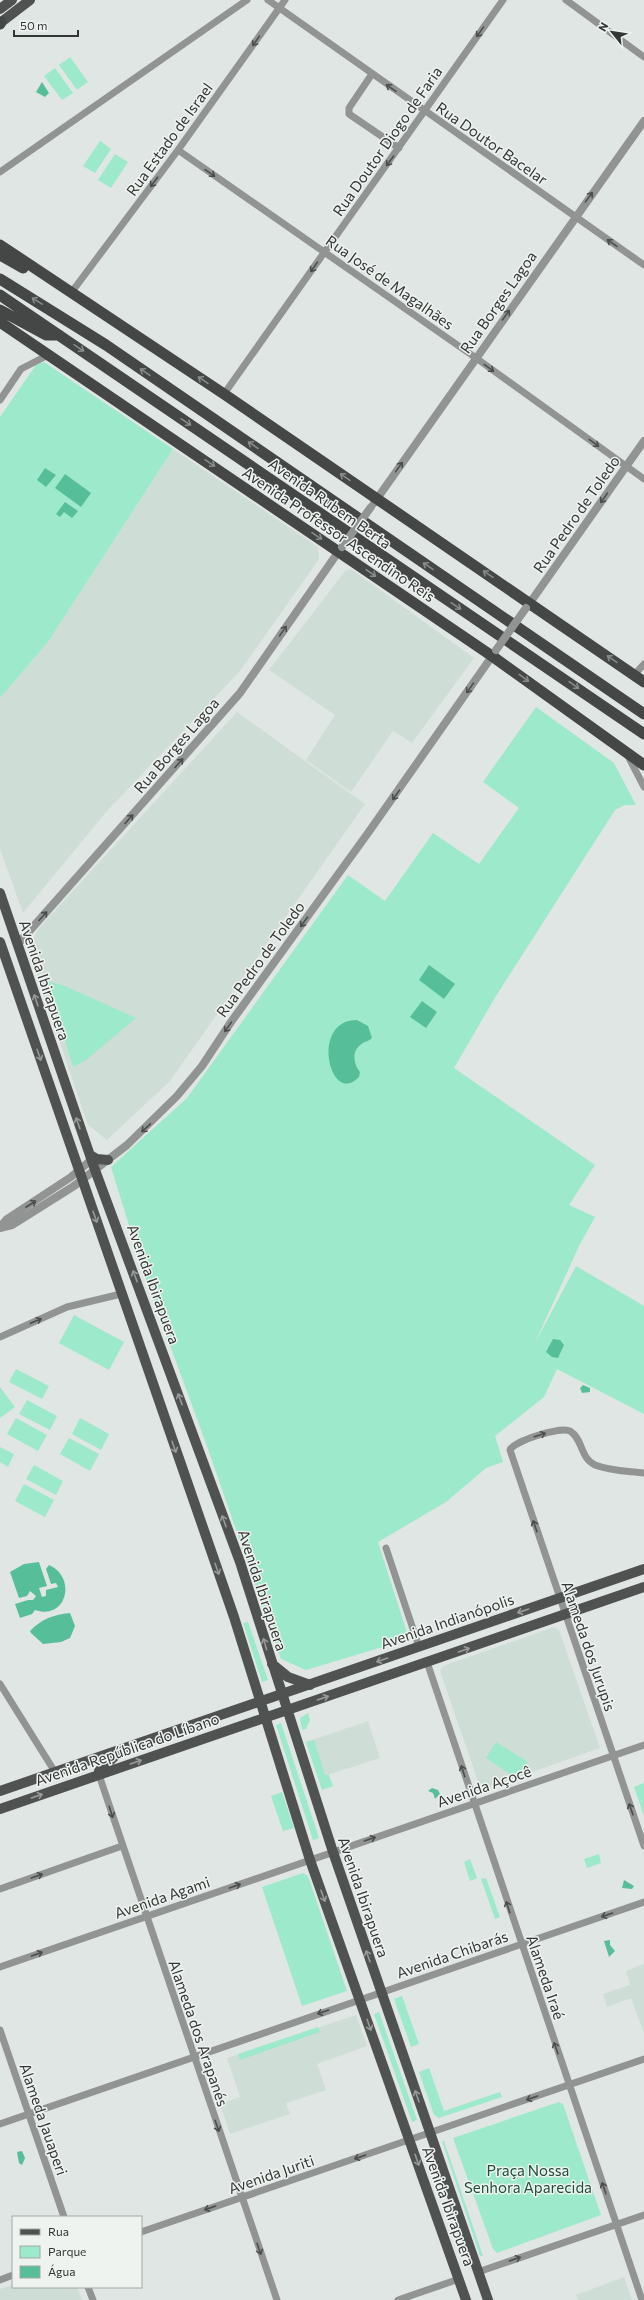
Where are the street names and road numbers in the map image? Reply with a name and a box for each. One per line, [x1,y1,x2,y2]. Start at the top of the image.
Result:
street label: Rua Doutor Diogo de Faria [328,63,446,219]
street label: Rua Estado de Israel [122,79,216,199]
street label: Rua Doutor Bacelar [433,98,551,188]
street label: Rua José de Magalhães [323,231,458,333]
street label: Rua Borges Lagoa [456,247,540,357]
street label: Rua Pedro de Toledo [529,452,623,576]
street label: Avenida Rubem Berta [265,454,395,552]
street label: Avenida Professor Ascendino Reis [239,463,439,605]
street label: Rua Borges Lagoa [130,694,222,796]
street label: Rua Pedro de Toledo [212,898,308,1020]
street label: Avenida Ibirapuera [16,917,74,1043]
street label: Avenida Ibirapuera [124,1222,184,1346]
street label: Avenida Ibirapuera [235,1527,291,1653]
street label: Alameda dos Jurupis [558,1579,620,1713]
street label: Avenida Indianópolis [378,1590,516,1652]
street label: Avenida República do Líbano [33,1709,221,1789]
street label: Avenida Açocê [434,1761,534,1811]
street label: Avenida Ibirapuera [335,1834,393,1960]
street label: Avenida Agami [112,1872,212,1922]
street label: Avenida Chibarás [394,1926,510,1982]
street label: Alameda Iraé [523,1932,569,2022]
street label: Alameda dos Arapanés [165,1957,233,2109]
street label: Alameda Jauaperi [16,2061,72,2177]
street label: Avenida Ibirapuera [419,2144,479,2268]
street label: Avenida Juriti [226,2151,316,2197]

